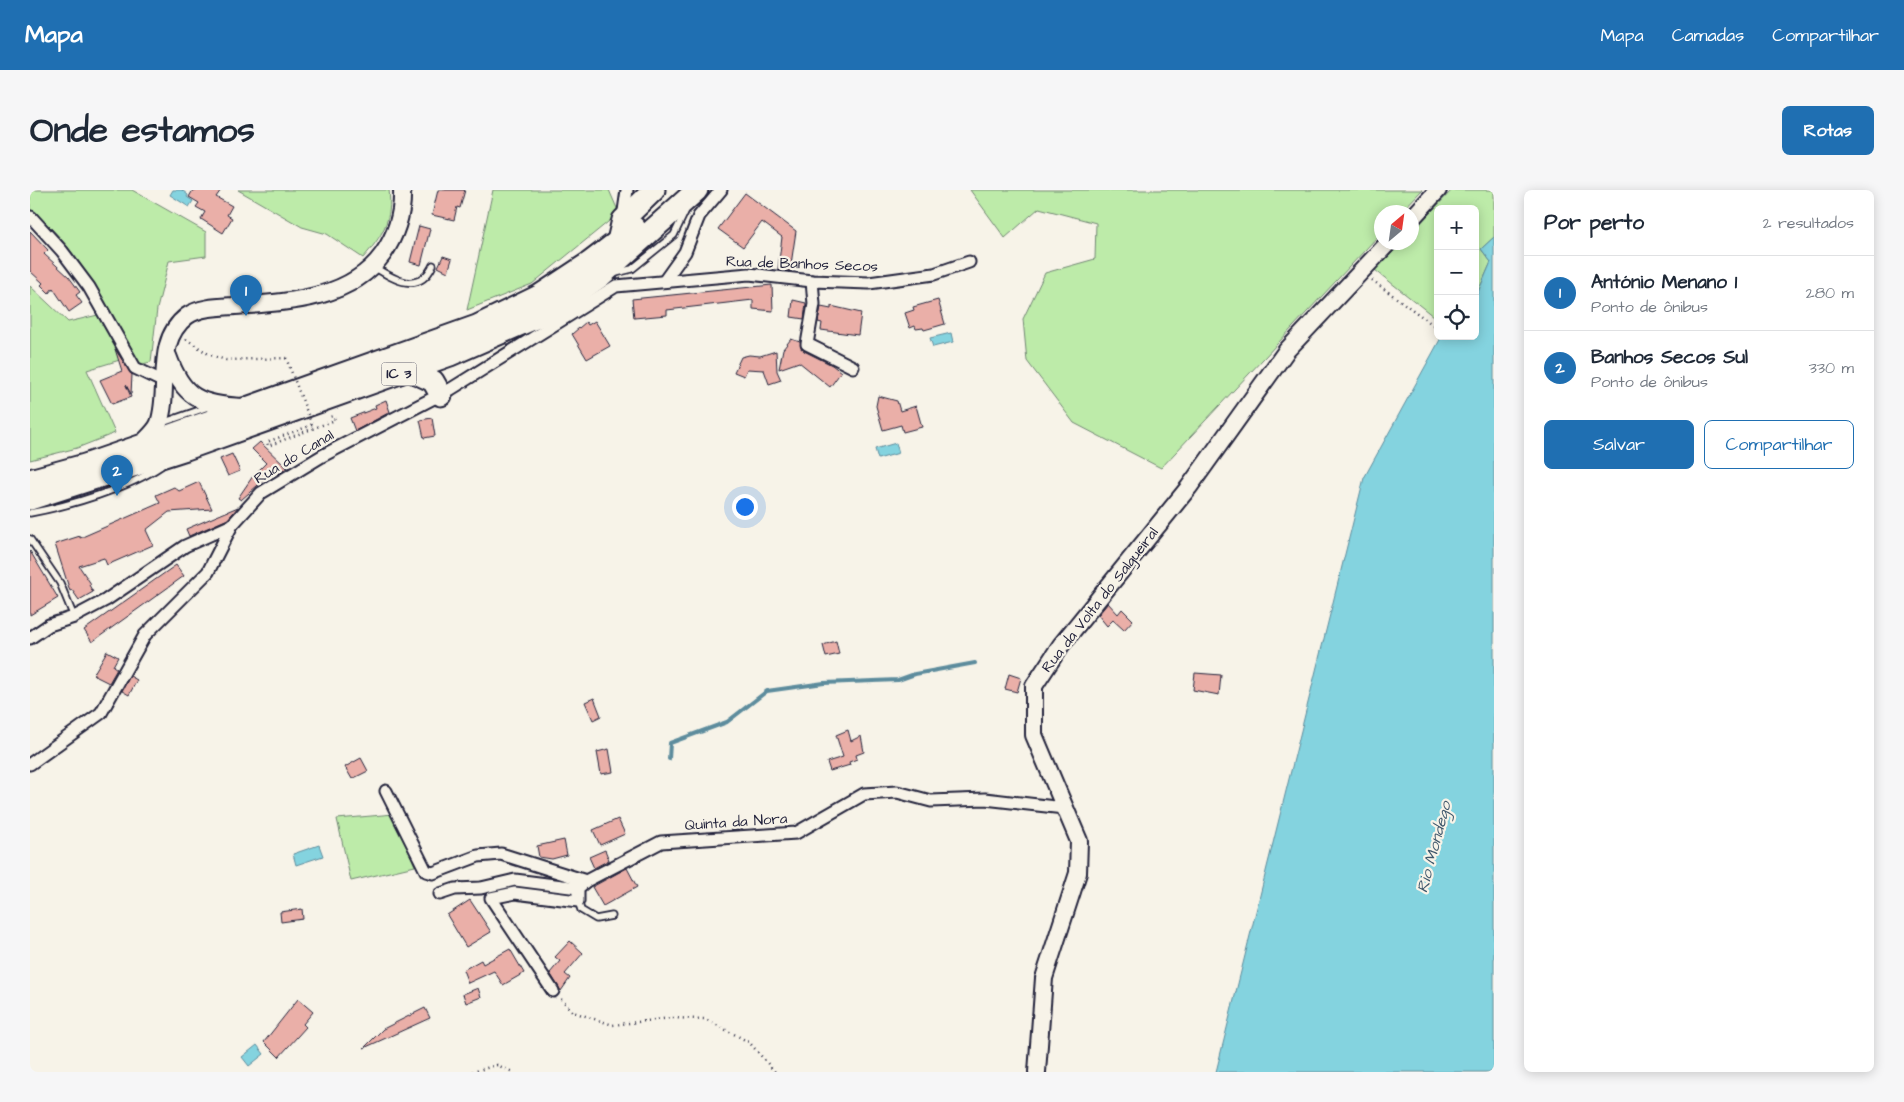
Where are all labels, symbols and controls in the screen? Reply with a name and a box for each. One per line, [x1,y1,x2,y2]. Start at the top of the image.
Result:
text: Mapa [25,18,83,52]
text: Mapa [1600,23,1644,48]
text: Camadas [1672,23,1744,48]
text: Compartilhar [1772,23,1879,48]
text: Onde estamos [30,106,255,155]
button: Rotas [1782,106,1874,155]
north arrow [1374,205,1419,250]
map controls [1434,205,1479,340]
button: + [1434,205,1479,250]
text: Por perto [1544,208,1644,237]
text: 2 resultados [1762,212,1854,234]
button: − [1434,250,1479,295]
street label: Rua de Banhos Secos [726,251,879,277]
text: António Menano 1 [1591,269,1737,296]
pin: 1 [230,275,262,316]
text: 1 [1559,282,1561,304]
text: 280 m [1806,282,1854,304]
button: locate [1434,295,1479,340]
text: Ponto de ônibus [1591,296,1708,318]
text: Banhos Secos Sul [1591,344,1748,371]
text: 2 [1555,357,1565,379]
text: 330 m [1809,357,1854,379]
road number: IC 3 [382,362,416,385]
text: Ponto de ônibus [1591,371,1708,393]
button: Salvar [1544,420,1694,469]
button: Compartilhar [1704,420,1854,469]
street label: Rua do Canal [250,425,338,489]
pin: 2 [101,455,133,496]
your location [732,494,758,520]
street label: Rua da Volta do Salgueiral [1037,523,1164,678]
water label: Rio Mondego [1411,798,1458,895]
street label: Quinta da Nora [684,808,788,836]

